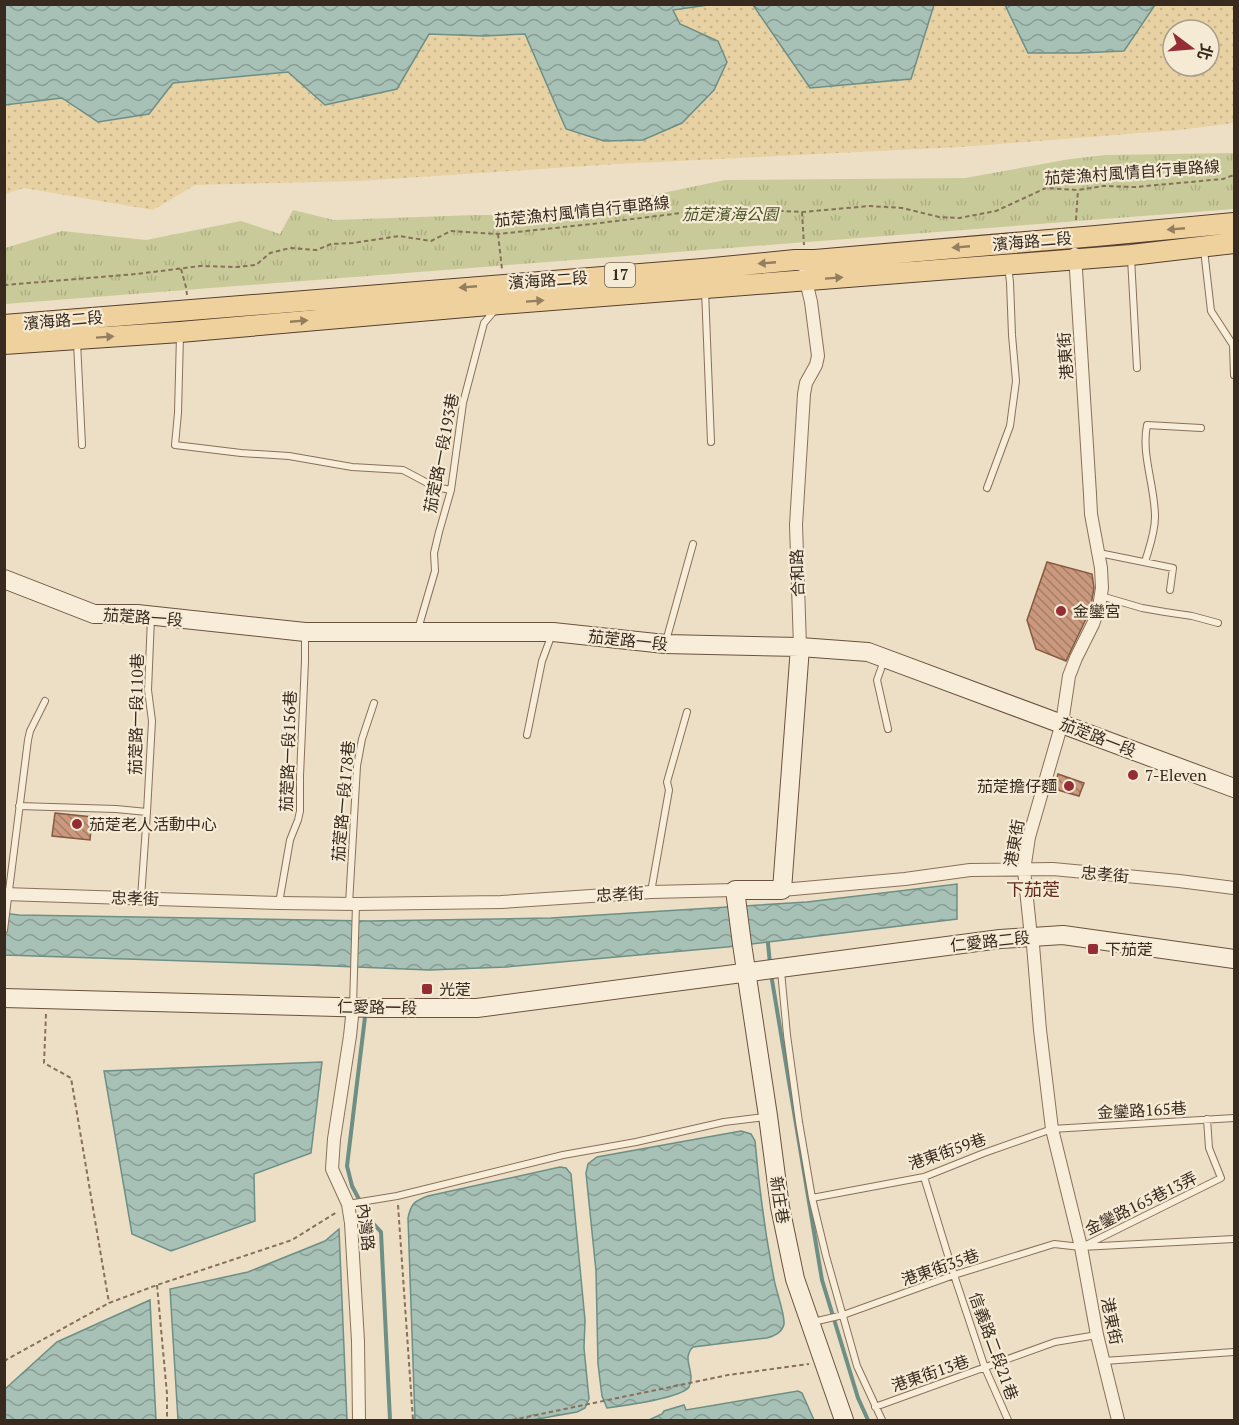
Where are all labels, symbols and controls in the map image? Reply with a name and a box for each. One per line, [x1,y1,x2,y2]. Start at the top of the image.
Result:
north arrow [1161,18,1221,78]
text: 北 [1193,41,1218,63]
street label: 茄萣漁村風情自行車路線 [1043,155,1221,189]
street label: 茄萣漁村風情自行車路線 [493,191,671,231]
park label: 茄萣濱海公園 [682,203,780,225]
one-way arrow [1167,224,1186,234]
street label: 濱海路二段 [991,227,1073,255]
one-way arrow [952,242,971,252]
one-way arrow [757,258,776,268]
road number: 17 [605,263,635,287]
street label: 濱海路二段 [507,266,589,294]
one-way arrow [825,273,844,282]
one-way arrow [458,282,477,292]
one-way arrow [526,296,545,306]
street label: 濱海路二段 [22,306,104,334]
one-way arrow [290,317,309,326]
street label: 港東街 [1052,331,1078,381]
one-way arrow [95,332,114,341]
street label: 茄萣路一段193巷 [419,391,463,515]
street label: 合和路 [785,549,809,597]
place label: 金鑾宮 [1073,600,1121,622]
street label: 茄萣路一段 [102,603,184,631]
marker: 金鑾宮 [1054,604,1068,618]
street label: 茄萣路一段 [587,625,669,655]
street label: 茄萣路一段110巷 [124,653,148,775]
street label: 茄萣路一段156巷 [275,690,301,812]
street label: 茄萣路一段 [1057,712,1139,762]
street label: 茄萣路一段178巷 [327,739,359,863]
place label: 7-Eleven [1145,764,1207,786]
marker: 7-Eleven [1126,768,1140,782]
place label: 茄萣擔仔麵 [977,775,1057,797]
marker: 茄萣擔仔麵 [1062,779,1076,793]
place label: 茄萣老人活動中心 [89,813,217,835]
marker: 茄萣老人活動中心 [70,817,84,831]
street label: 港東街 [999,817,1029,869]
street label: 忠孝街 [1080,861,1130,887]
district label: 下茄萣 [1006,877,1060,901]
street label: 忠孝街 [595,882,645,906]
street label: 忠孝街 [111,886,159,910]
street label: 仁愛路二段 [949,926,1031,956]
place label: 下茄萣 [1105,938,1153,960]
marker: 下茄萣 [1086,942,1100,956]
place label: 光萣 [439,978,471,1000]
marker: 光萣 [420,982,434,996]
street label: 仁愛路一段 [337,995,417,1019]
street label: 金鑾路165巷 [1097,1097,1187,1123]
street label: 港東街59巷 [905,1127,989,1175]
street label: 金鑾路165巷13弄 [1081,1166,1201,1240]
street label: 新庄巷 [765,1175,795,1225]
street label: 內灣路 [352,1202,380,1252]
street label: 港東街35巷 [898,1243,982,1291]
street label: 信義路二段21巷 [964,1289,1024,1403]
street label: 港東街 [1096,1295,1128,1347]
street label: 港東街13巷 [888,1349,972,1397]

